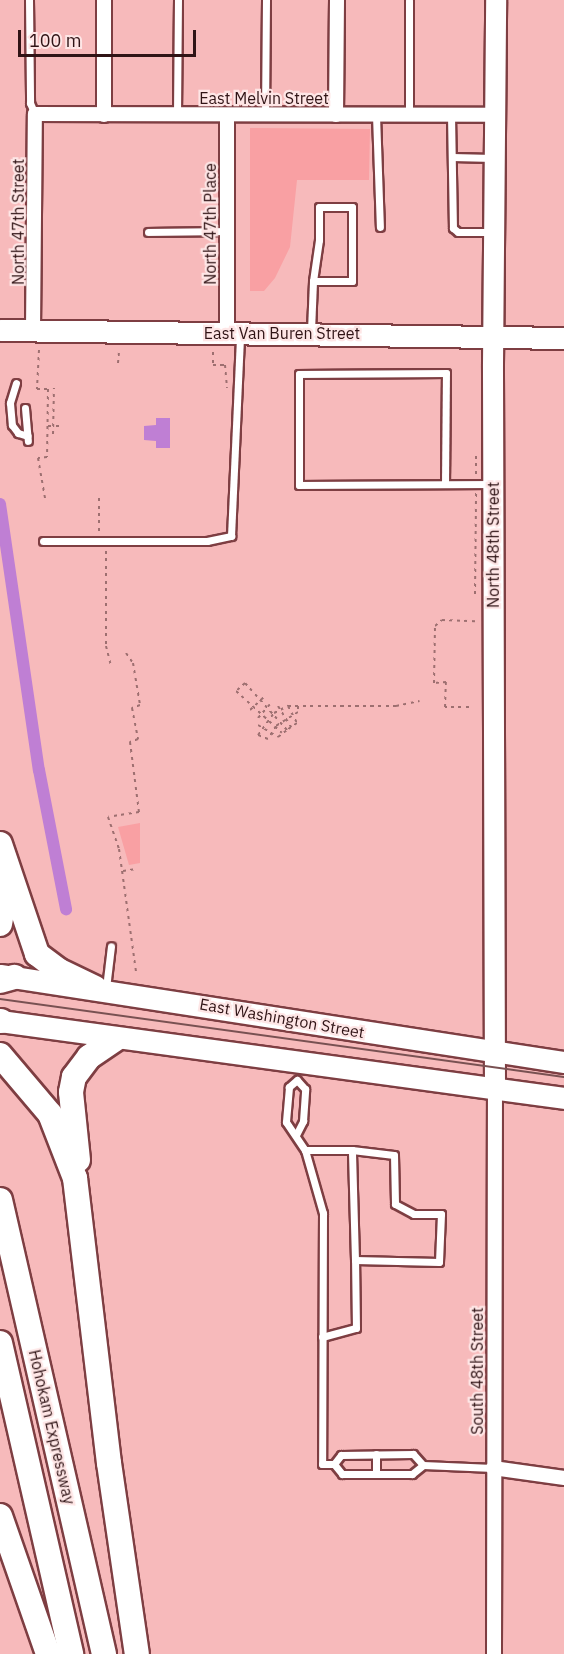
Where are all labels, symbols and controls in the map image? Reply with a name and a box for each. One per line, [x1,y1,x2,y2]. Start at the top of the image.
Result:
scale bar [21,18,200,56]
text: 100 m [29,29,81,52]
street label: East Melvin Street [199,88,329,108]
street label: North 47th Street [8,159,28,285]
street label: North 47th Place [200,163,220,285]
street label: East Van Buren Street [204,323,360,343]
street label: North 48th Street [483,482,503,608]
street label: East Washington Street [198,994,366,1042]
street label: South 48th Street [467,1307,487,1435]
street label: Hohokam Expressway [25,1348,79,1506]

